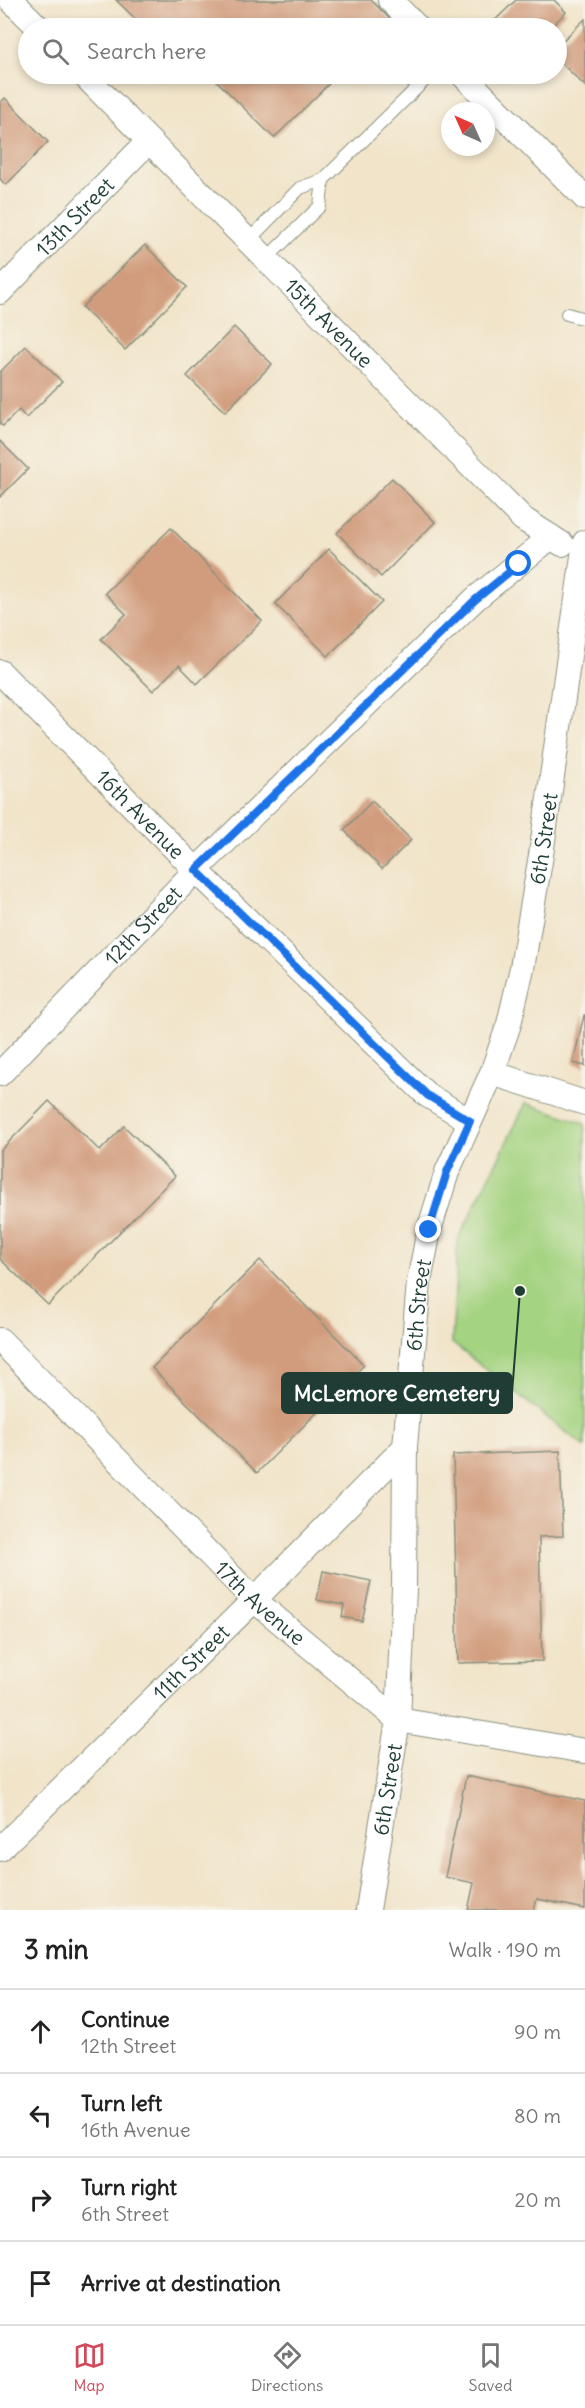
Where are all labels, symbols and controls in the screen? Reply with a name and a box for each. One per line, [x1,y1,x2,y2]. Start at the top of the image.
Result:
search box [18,18,567,84]
icon: search [39,35,72,68]
text: Search here [87,37,206,65]
north arrow [441,102,495,156]
street label: 13th Street [30,171,119,262]
street label: 15th Avenue [279,272,379,373]
route start [505,550,531,576]
street label: 16th Avenue [91,764,191,865]
street label: 6th Street [523,791,563,886]
street label: 12th Street [98,880,187,971]
route end [415,1216,441,1242]
street label: 6th Street [400,1257,437,1352]
callout: McLemore Cemetery [282,1373,512,1413]
text: McLemore Cemetery [294,1379,500,1407]
street label: 17th Avenue [209,1555,311,1651]
street label: 11th Street [147,1619,235,1706]
street label: 6th Street [366,1742,408,1837]
text: 3 min [24,1933,89,1966]
text: Walk · 190 m [449,1937,561,1962]
text: Continue [81,2005,170,2033]
icon: ahead [24,2015,57,2048]
text: 90 m [514,2019,561,2044]
text: 12th Street [81,2033,176,2058]
text: Turn left [81,2089,162,2117]
icon: left [24,2099,57,2132]
text: 80 m [514,2103,561,2128]
text: 16th Avenue [81,2117,191,2142]
text: Turn right [81,2173,177,2201]
icon: right [24,2183,57,2216]
text: 20 m [515,2187,561,2212]
text: 6th Street [81,2201,169,2226]
icon: arrive [24,2267,57,2300]
text: Arrive at destination [81,2269,281,2297]
tab: Map [73,2339,106,2395]
tab: Directions [251,2339,323,2395]
tab: Saved [469,2339,512,2395]

